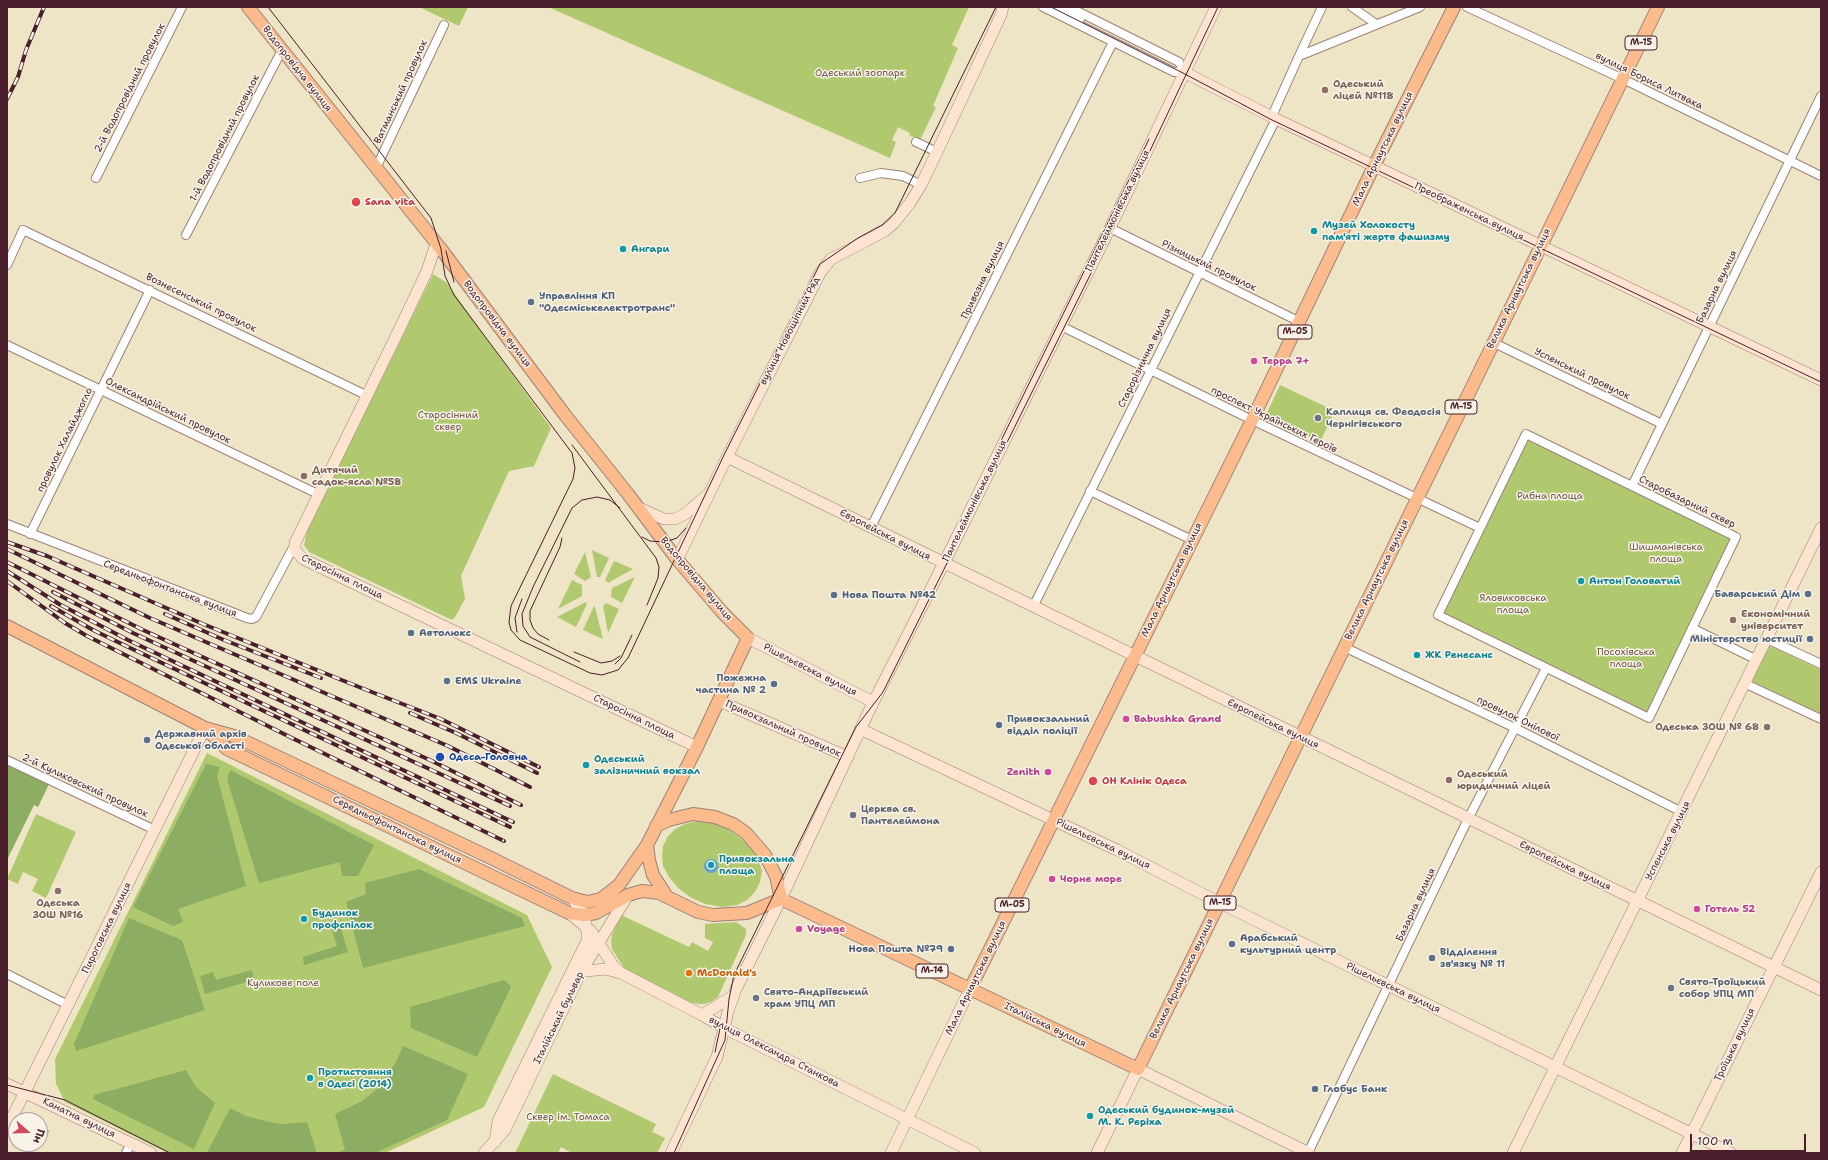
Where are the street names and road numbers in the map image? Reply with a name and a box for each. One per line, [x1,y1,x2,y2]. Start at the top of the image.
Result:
street label: 2-й Водопровідний провулок [92,21,168,155]
street label: Водопровідна вулиця [260,24,334,114]
road number: М-15 [1625,36,1657,50]
street label: Ватманський провулок [372,38,430,146]
street label: вулиця Бориса Литвака [1593,50,1705,112]
street label: 1-й Водопровідний провулок [188,73,262,203]
street label: Мала Арнаутська вулиця [1350,90,1416,208]
street label: Пантелеймонівська вулиця [1083,148,1153,274]
street label: Преображенська вулиця [1412,180,1526,244]
street label: Велика Арнаутська вулиця [1484,227,1554,351]
street label: Різницький провулок [1160,238,1258,294]
street label: Привозна вулиця [959,239,1007,321]
street label: Базарна вулиця [1694,249,1740,325]
street label: Вознесенський провулок [144,271,258,335]
street label: вулиця Новощіпний Ряд [757,275,823,387]
street label: Водопровідна вулиця [460,278,534,370]
street label: Старорізнична вулиця [1116,306,1174,410]
road number: М-05 [1278,325,1312,339]
street label: Успенський провулок [1532,346,1632,402]
street label: Олександрійський провулок [103,375,233,447]
street label: проспект Українських Героїв [1209,384,1339,456]
street label: провулок Халайджогло [34,386,96,494]
road number: М-15 [1445,400,1477,414]
street label: Пантелеймонівська вулиця [940,438,1010,564]
street label: Старобазарний сквер [1637,473,1737,531]
street label: Європейська вулиця [838,507,932,563]
street label: Велика Арнаутська вулиця [1342,518,1412,642]
street label: Мала Арнаутська вулиця [1139,521,1205,639]
street label: Водопровідна вулиця [657,535,735,623]
street label: Старосінна площа [299,552,385,602]
street label: Середньофонтанська вулиця [102,558,238,620]
street label: Рішельєвська вулиця [761,641,859,699]
street label: Старосінна площа [591,692,677,742]
street label: провулок Онілової [1475,694,1561,744]
street label: Європейська вулиця [1225,697,1321,751]
street label: Привокзальний провулок [723,698,843,760]
street label: 2-й Куликовський провулок [20,752,150,820]
street label: Середньофонтанська вулиця [331,794,463,866]
street label: Успенська вулиця [1643,799,1693,883]
street label: Рішельєвська вулиця [1054,816,1152,872]
street label: Європейська вулиця [1517,839,1613,893]
street label: Базарна вулиця [1394,866,1438,944]
street label: Пироговська вулиця [80,881,134,975]
road number: М-15 [1204,896,1236,910]
road number: М-05 [995,898,1029,912]
street label: Велика Арнаутська вулиця [1147,917,1217,1041]
street label: Мала Арнаутська вулиця [943,919,1009,1037]
street label: Рішельєвська вулиця [1344,960,1442,1016]
road number: М-14 [916,964,948,978]
street label: Італійський бульвар [531,970,587,1066]
street label: Італійська вулиця [1002,1000,1088,1050]
street label: Троїцька вулиця [1712,1006,1758,1084]
street label: вулиця Олександра Станкова [707,1014,841,1090]
street label: Канатна вулиця [41,1095,117,1141]

